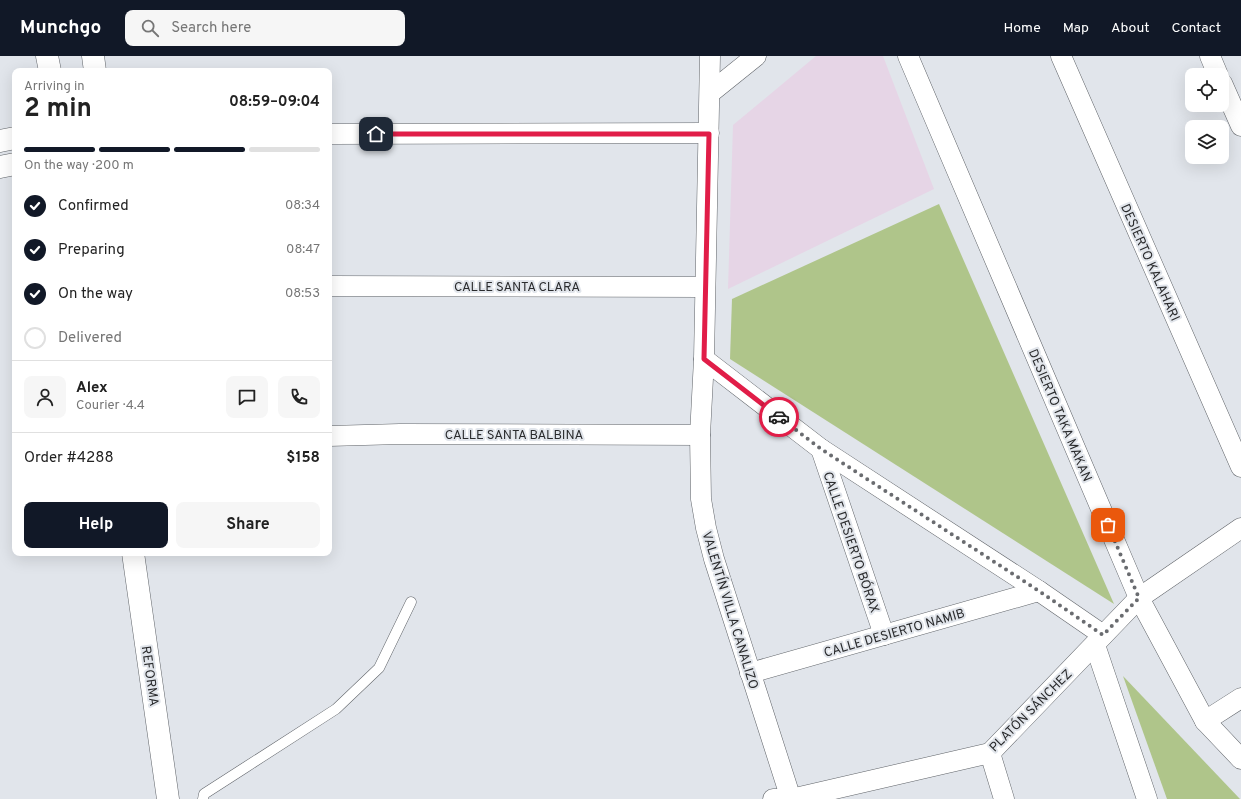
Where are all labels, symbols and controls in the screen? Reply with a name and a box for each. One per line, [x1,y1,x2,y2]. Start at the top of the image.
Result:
search box [125,10,405,46]
text: Munchgo [20,16,101,40]
icon: search [139,17,161,39]
text: Search here [171,19,251,38]
text: Home [1004,20,1041,37]
text: Map [1063,20,1089,37]
text: About [1111,20,1150,37]
text: Contact [1172,20,1221,37]
map controls [1185,68,1229,164]
button: locate [1185,68,1229,112]
text: Arriving in [24,79,85,95]
text: 2 min [24,93,92,126]
text: 08:59–09:04 [229,93,320,112]
pin [359,117,393,151]
button: layers [1185,120,1229,164]
icon: home [365,123,387,145]
text: On the way · 200 m [24,158,134,174]
icon: check [24,195,46,217]
text: Confirmed [58,197,129,216]
text: 08:34 [285,198,320,214]
street label: DESIERTO KALAHARI [1116,202,1182,324]
icon: check [24,239,46,261]
text: Preparing [58,241,125,260]
text: 08:47 [286,242,320,258]
street label: CALLE SANTA CLARA [454,280,580,296]
icon: check [24,283,46,305]
text: On the way [58,285,133,304]
text: 08:53 [285,286,320,302]
text: Delivered [58,329,122,348]
street label: DESIERTO TAKA MAKAN [1024,347,1094,485]
button: person [24,376,66,418]
button: chat [226,376,268,418]
button: phone [278,376,320,418]
text: Alex [76,379,108,398]
courier [759,397,799,437]
text: Courier · 4.4 [76,398,145,414]
icon: car [768,406,790,428]
street label: CALLE SANTA BALBINA [445,428,583,444]
text: Order #4288 [24,449,114,468]
text: $158 [286,449,320,468]
street label: CALLE DESIERTO BÓRAX [818,469,884,615]
button: Help [24,502,168,548]
button: Share [176,502,320,548]
pin [1091,508,1125,542]
icon: bag [1097,514,1119,536]
street label: VALENTÍN VILLA CANALIZO [697,529,763,691]
street label: CALLE DESIERTO NAMIB [822,606,967,662]
street label: REFORMA [137,645,161,708]
street label: PLATÓN SÁNCHEZ [985,665,1076,756]

